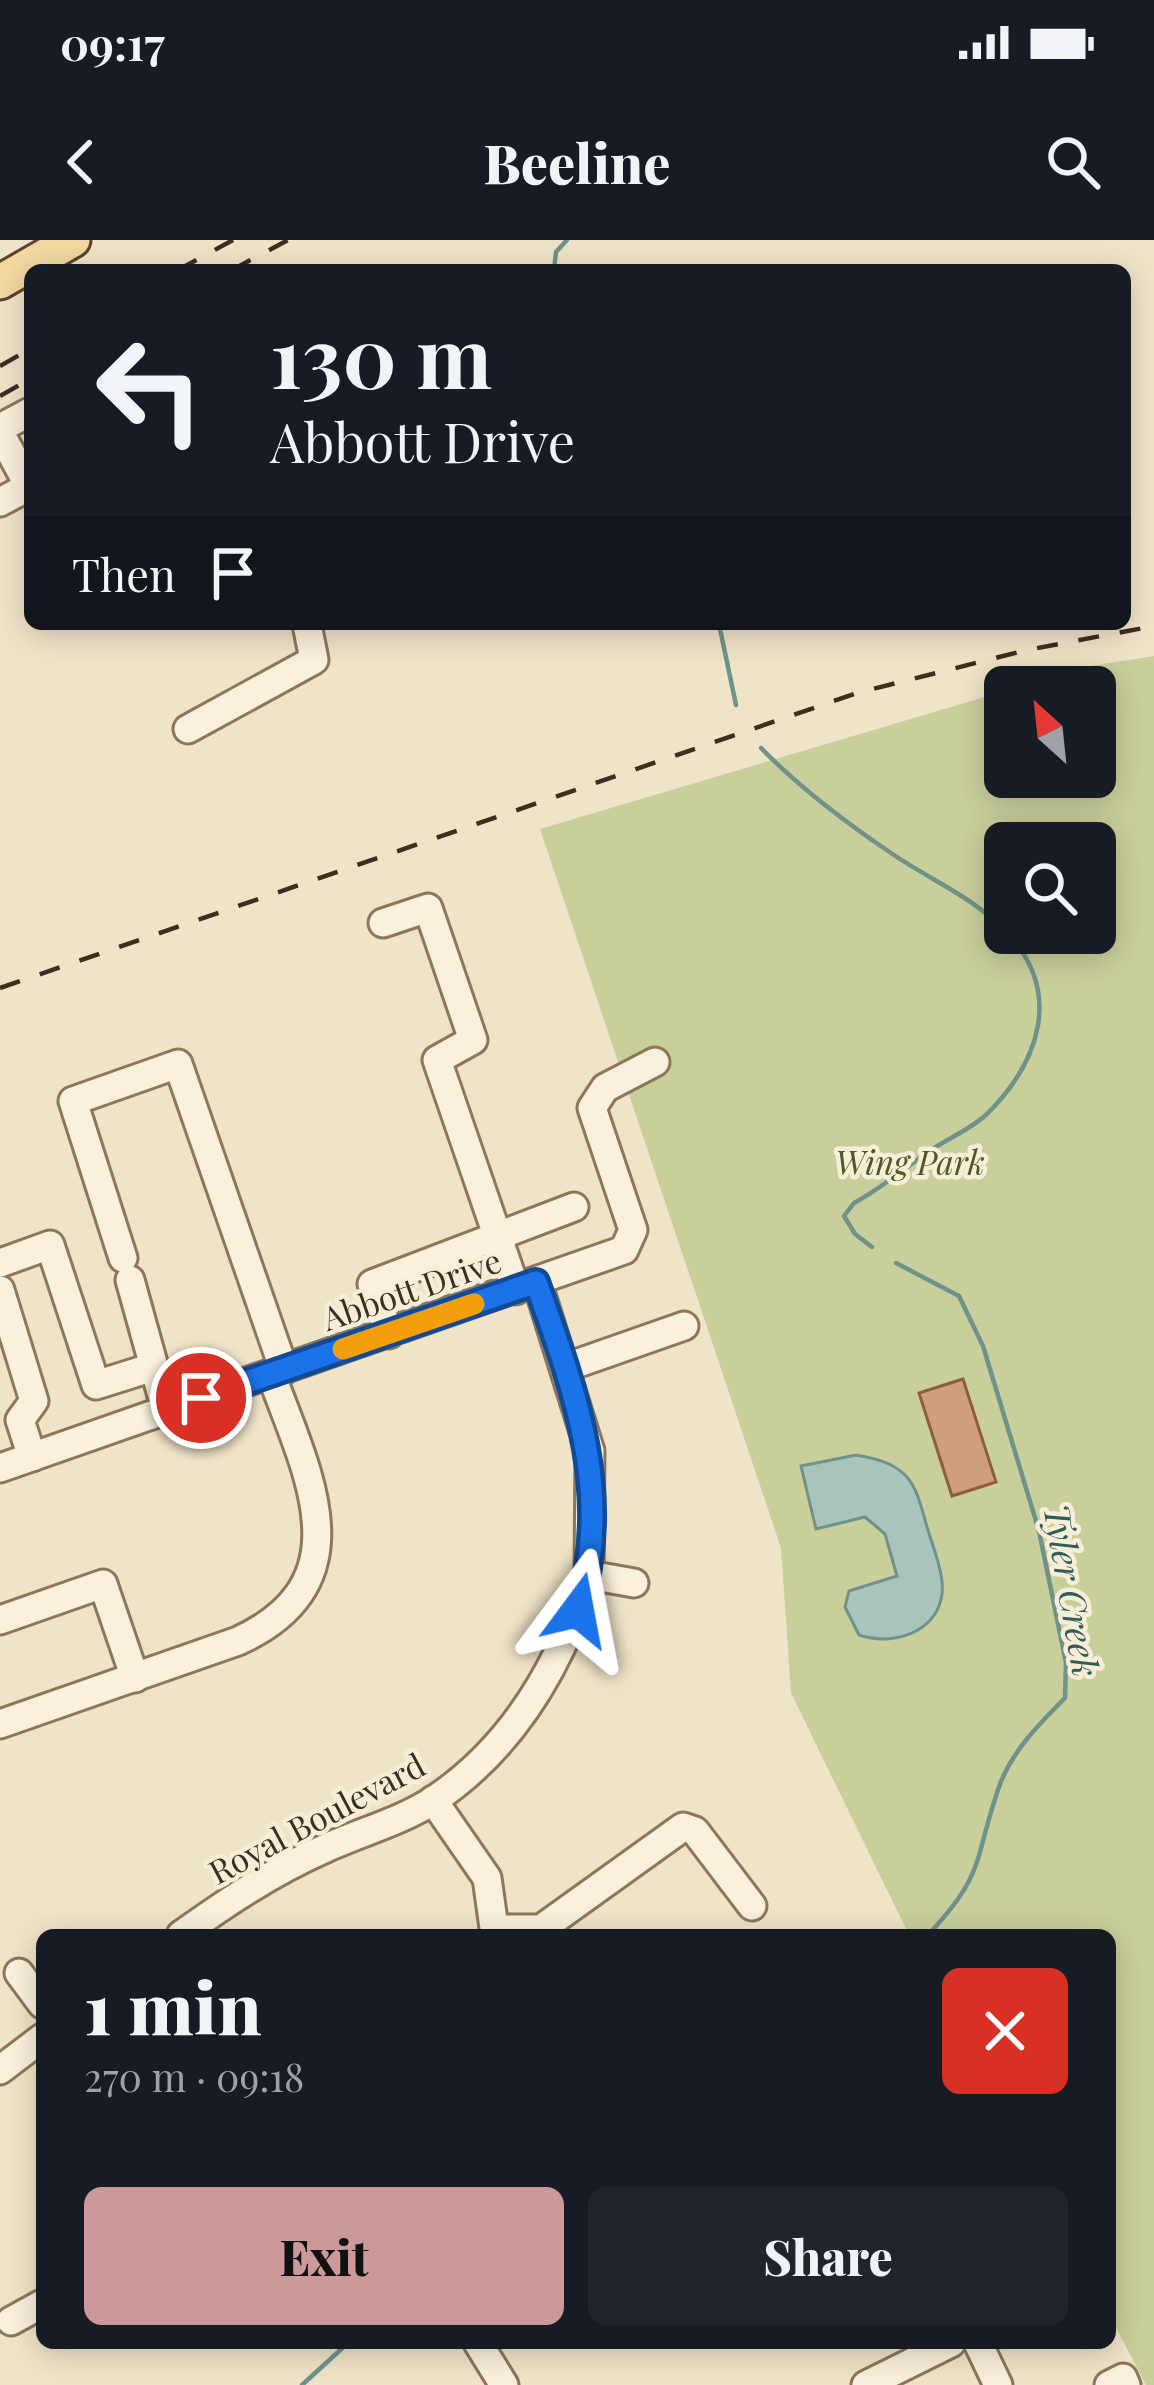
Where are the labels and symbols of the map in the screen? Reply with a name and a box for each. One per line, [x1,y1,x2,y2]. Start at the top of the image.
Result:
north arrow [984,666,1116,798]
park label: Wing Park [835,1139,985,1183]
street label: Abbott Drive [315,1237,506,1339]
pin [150,1347,252,1449]
water label: Tyler Creek [1034,1500,1112,1680]
position arrow [515,1547,641,1673]
street label: Royal Boulevard [200,1742,432,1892]

